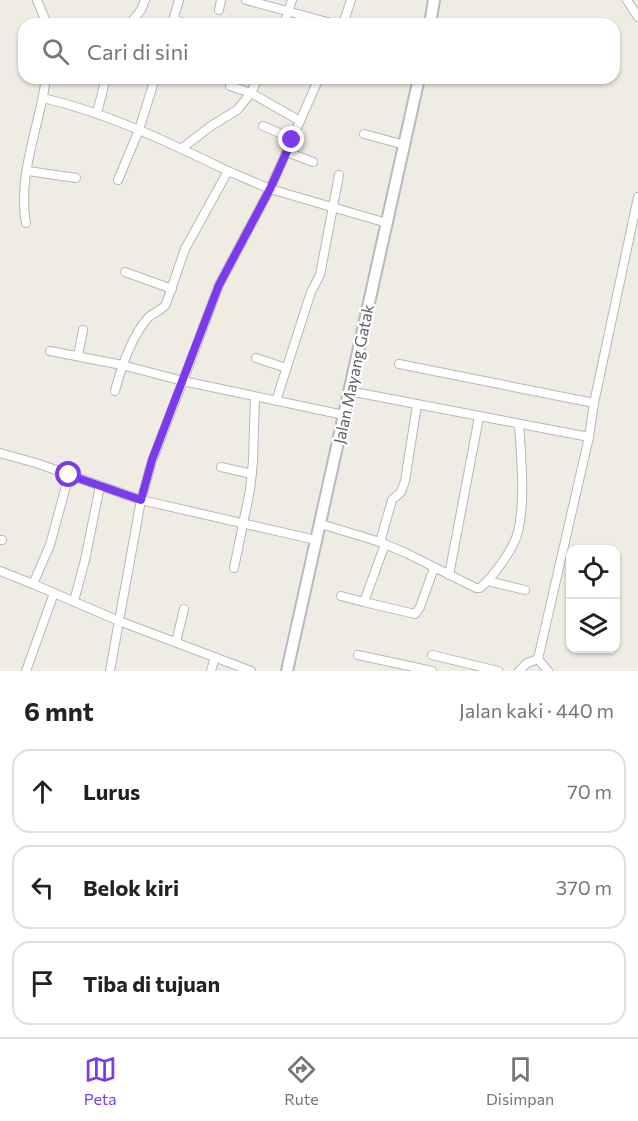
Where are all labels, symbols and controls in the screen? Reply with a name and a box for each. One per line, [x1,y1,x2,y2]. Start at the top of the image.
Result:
search box [18,18,620,84]
icon: search [39,35,72,68]
text: Cari di sini [87,38,189,65]
route end [278,126,304,152]
street label: Jalan Mayang Gatak [329,302,377,445]
route start [55,461,81,487]
map controls [566,545,620,653]
button: locate [566,545,620,599]
button: layers [566,599,620,653]
text: 6 mnt [24,695,94,726]
text: Jalan kaki · 440 m [459,698,614,722]
icon: ahead [26,775,59,808]
text: Lurus [83,778,140,805]
text: 70 m [567,779,612,803]
icon: left [26,871,59,904]
text: Belok kiri [83,874,179,901]
text: 370 m [556,875,612,899]
icon: arrive [26,967,59,1000]
text: Tiba di tujuan [83,970,220,997]
tab: Peta [84,1053,117,1108]
tab: Rute [284,1053,319,1108]
tab: Disimpan [486,1053,554,1108]

